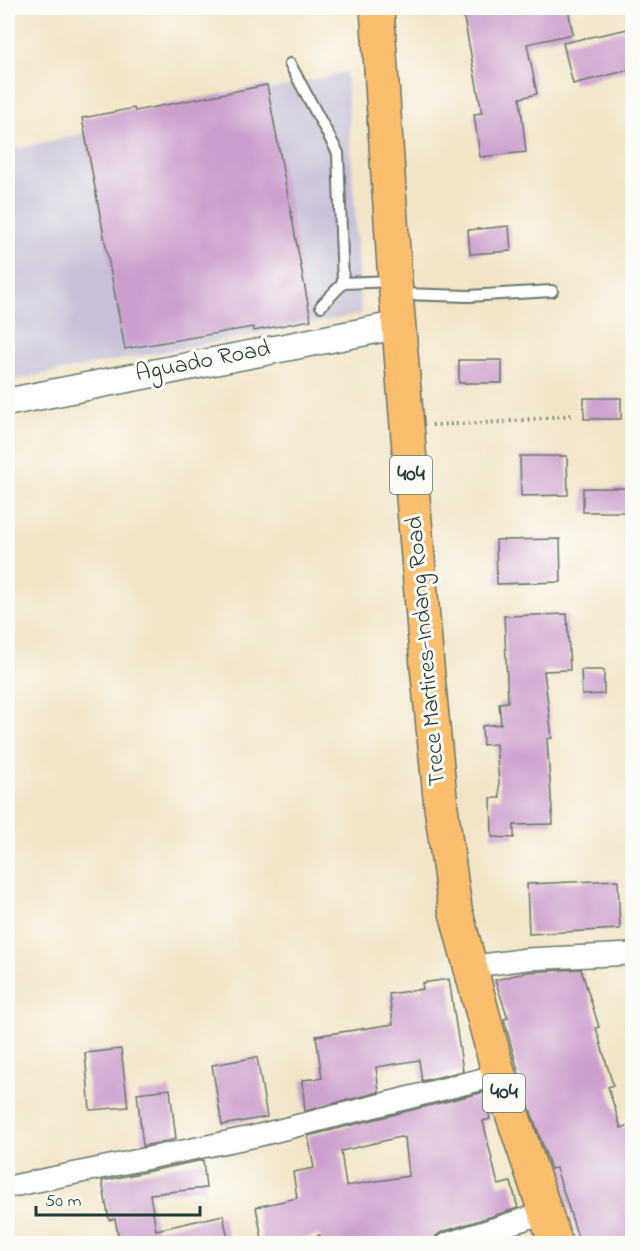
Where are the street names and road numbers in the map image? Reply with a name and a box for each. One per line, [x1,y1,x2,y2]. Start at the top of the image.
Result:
street label: Aguado Road [133,332,274,392]
road number: 404 [390,456,432,494]
street label: Trece Martires-Indang Road [398,514,456,787]
road number: 404 [483,1074,525,1112]

